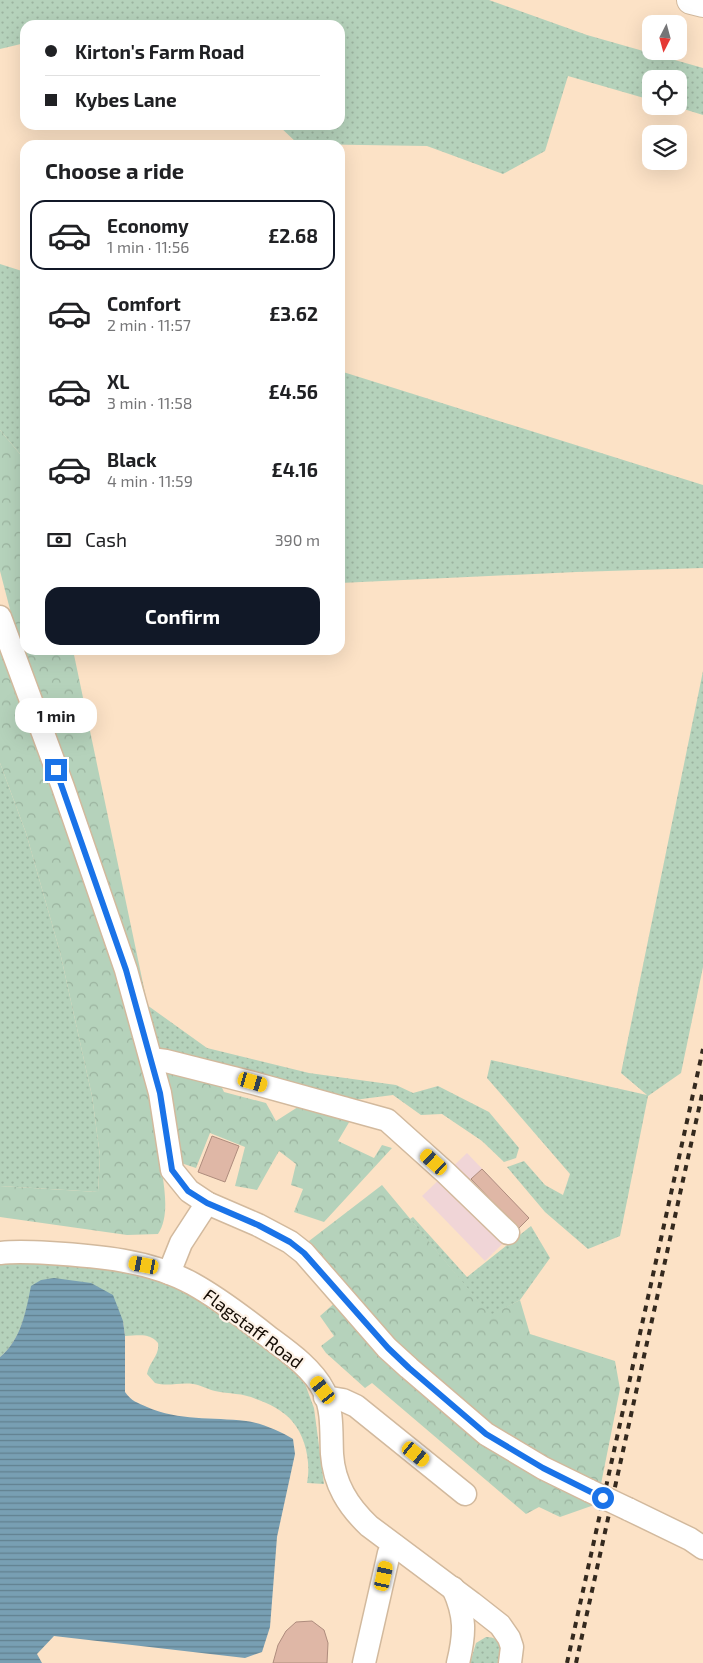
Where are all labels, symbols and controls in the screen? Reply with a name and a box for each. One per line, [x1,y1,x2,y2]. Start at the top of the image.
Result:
north arrow [642,15,688,60]
map controls [642,15,687,170]
text: Kirton's Farm Road [75,40,244,63]
button: locate [642,70,687,115]
text: Kybes Lane [75,88,177,111]
button: layers [642,125,687,170]
text: Choose a ride [45,157,184,183]
icon: car [47,213,92,258]
text: Economy [107,214,189,237]
text: £2.68 [268,224,318,247]
text: 1 min · 11:56 [107,237,189,256]
icon: car [47,291,92,336]
text: Comfort [107,292,181,315]
text: £3.62 [269,302,318,325]
text: 2 min · 11:57 [107,315,191,334]
icon: car [47,369,92,414]
text: XL [107,370,129,393]
text: £4.56 [268,380,318,403]
text: 3 min · 11:58 [107,393,192,412]
icon: car [47,447,92,492]
text: Black [107,448,157,471]
text: £4.16 [272,458,318,481]
text: 4 min · 11:59 [107,471,193,490]
icon: cash [45,526,73,554]
text: Cash [85,528,127,551]
text: 390 m [275,530,320,549]
button: Confirm [45,587,320,645]
callout: 1 min [15,698,97,732]
text: 1 min [37,706,75,725]
route end [45,759,67,781]
car [236,1071,269,1093]
car [417,1146,450,1178]
car [127,1255,160,1275]
street label: Flagstaff Road [199,1284,308,1373]
car [307,1374,338,1406]
car [399,1439,432,1469]
route start [592,1487,614,1509]
car [373,1560,394,1592]

